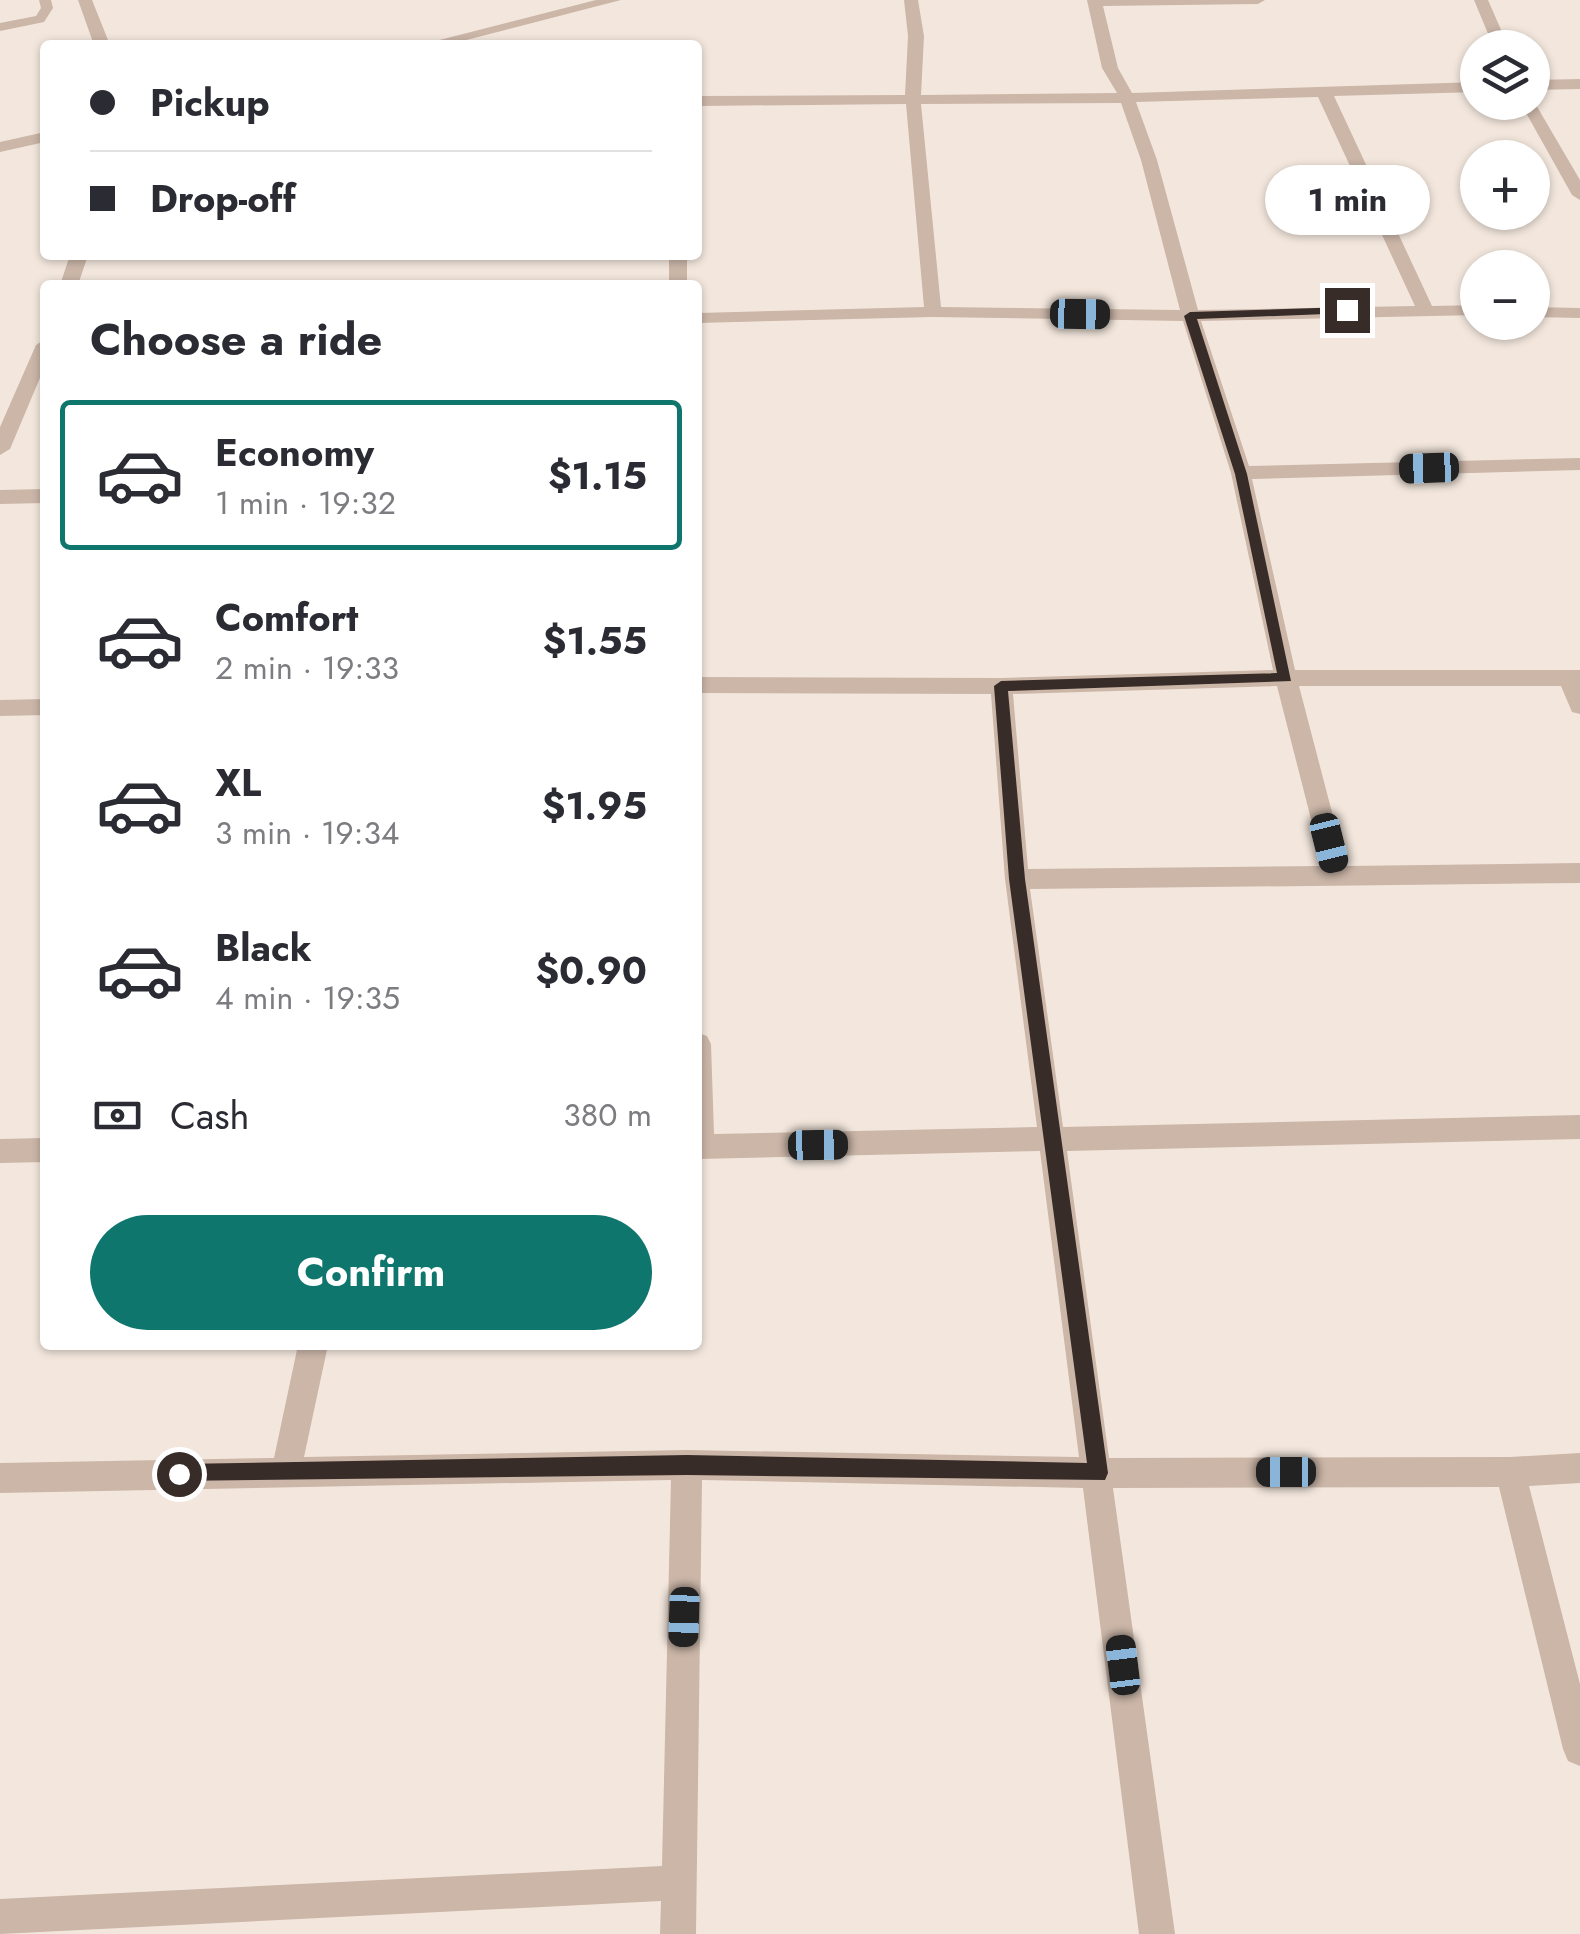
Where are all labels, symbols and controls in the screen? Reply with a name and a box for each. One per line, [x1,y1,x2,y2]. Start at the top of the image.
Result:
map controls [1460,30,1550,340]
button: layers [1460,30,1550,120]
text: Pickup [150,75,270,130]
button: + [1460,140,1550,230]
callout: 1 min [1264,165,1430,235]
text: Drop-off [150,171,296,226]
text: 1 min [1308,177,1387,223]
button: − [1460,250,1550,340]
route end [1325,288,1370,333]
car [1050,298,1110,330]
text: Choose a ride [90,307,382,372]
text: Economy [215,425,374,480]
icon: car [95,430,185,520]
text: $1.15 [548,448,647,503]
car [1398,452,1460,484]
text: 1 min · 19:32 [215,480,396,526]
text: Comfort [215,590,358,645]
icon: car [95,595,185,685]
text: $1.55 [543,613,647,668]
text: 2 min · 19:33 [215,645,399,691]
text: XL [215,755,261,810]
icon: car [95,760,185,850]
text: $1.95 [542,778,647,833]
text: 3 min · 19:34 [215,810,400,856]
car [1307,810,1351,876]
text: Black [215,920,312,975]
icon: car [95,925,185,1015]
text: $0.90 [535,943,647,998]
text: 4 min · 19:35 [215,975,400,1021]
icon: cash [90,1088,145,1143]
text: Cash [170,1088,250,1143]
text: 380 m [563,1092,652,1138]
car [788,1129,848,1161]
button: Confirm [90,1215,652,1330]
route start [157,1452,202,1497]
car [1256,1457,1316,1487]
car [668,1586,700,1648]
car [1104,1633,1142,1697]

